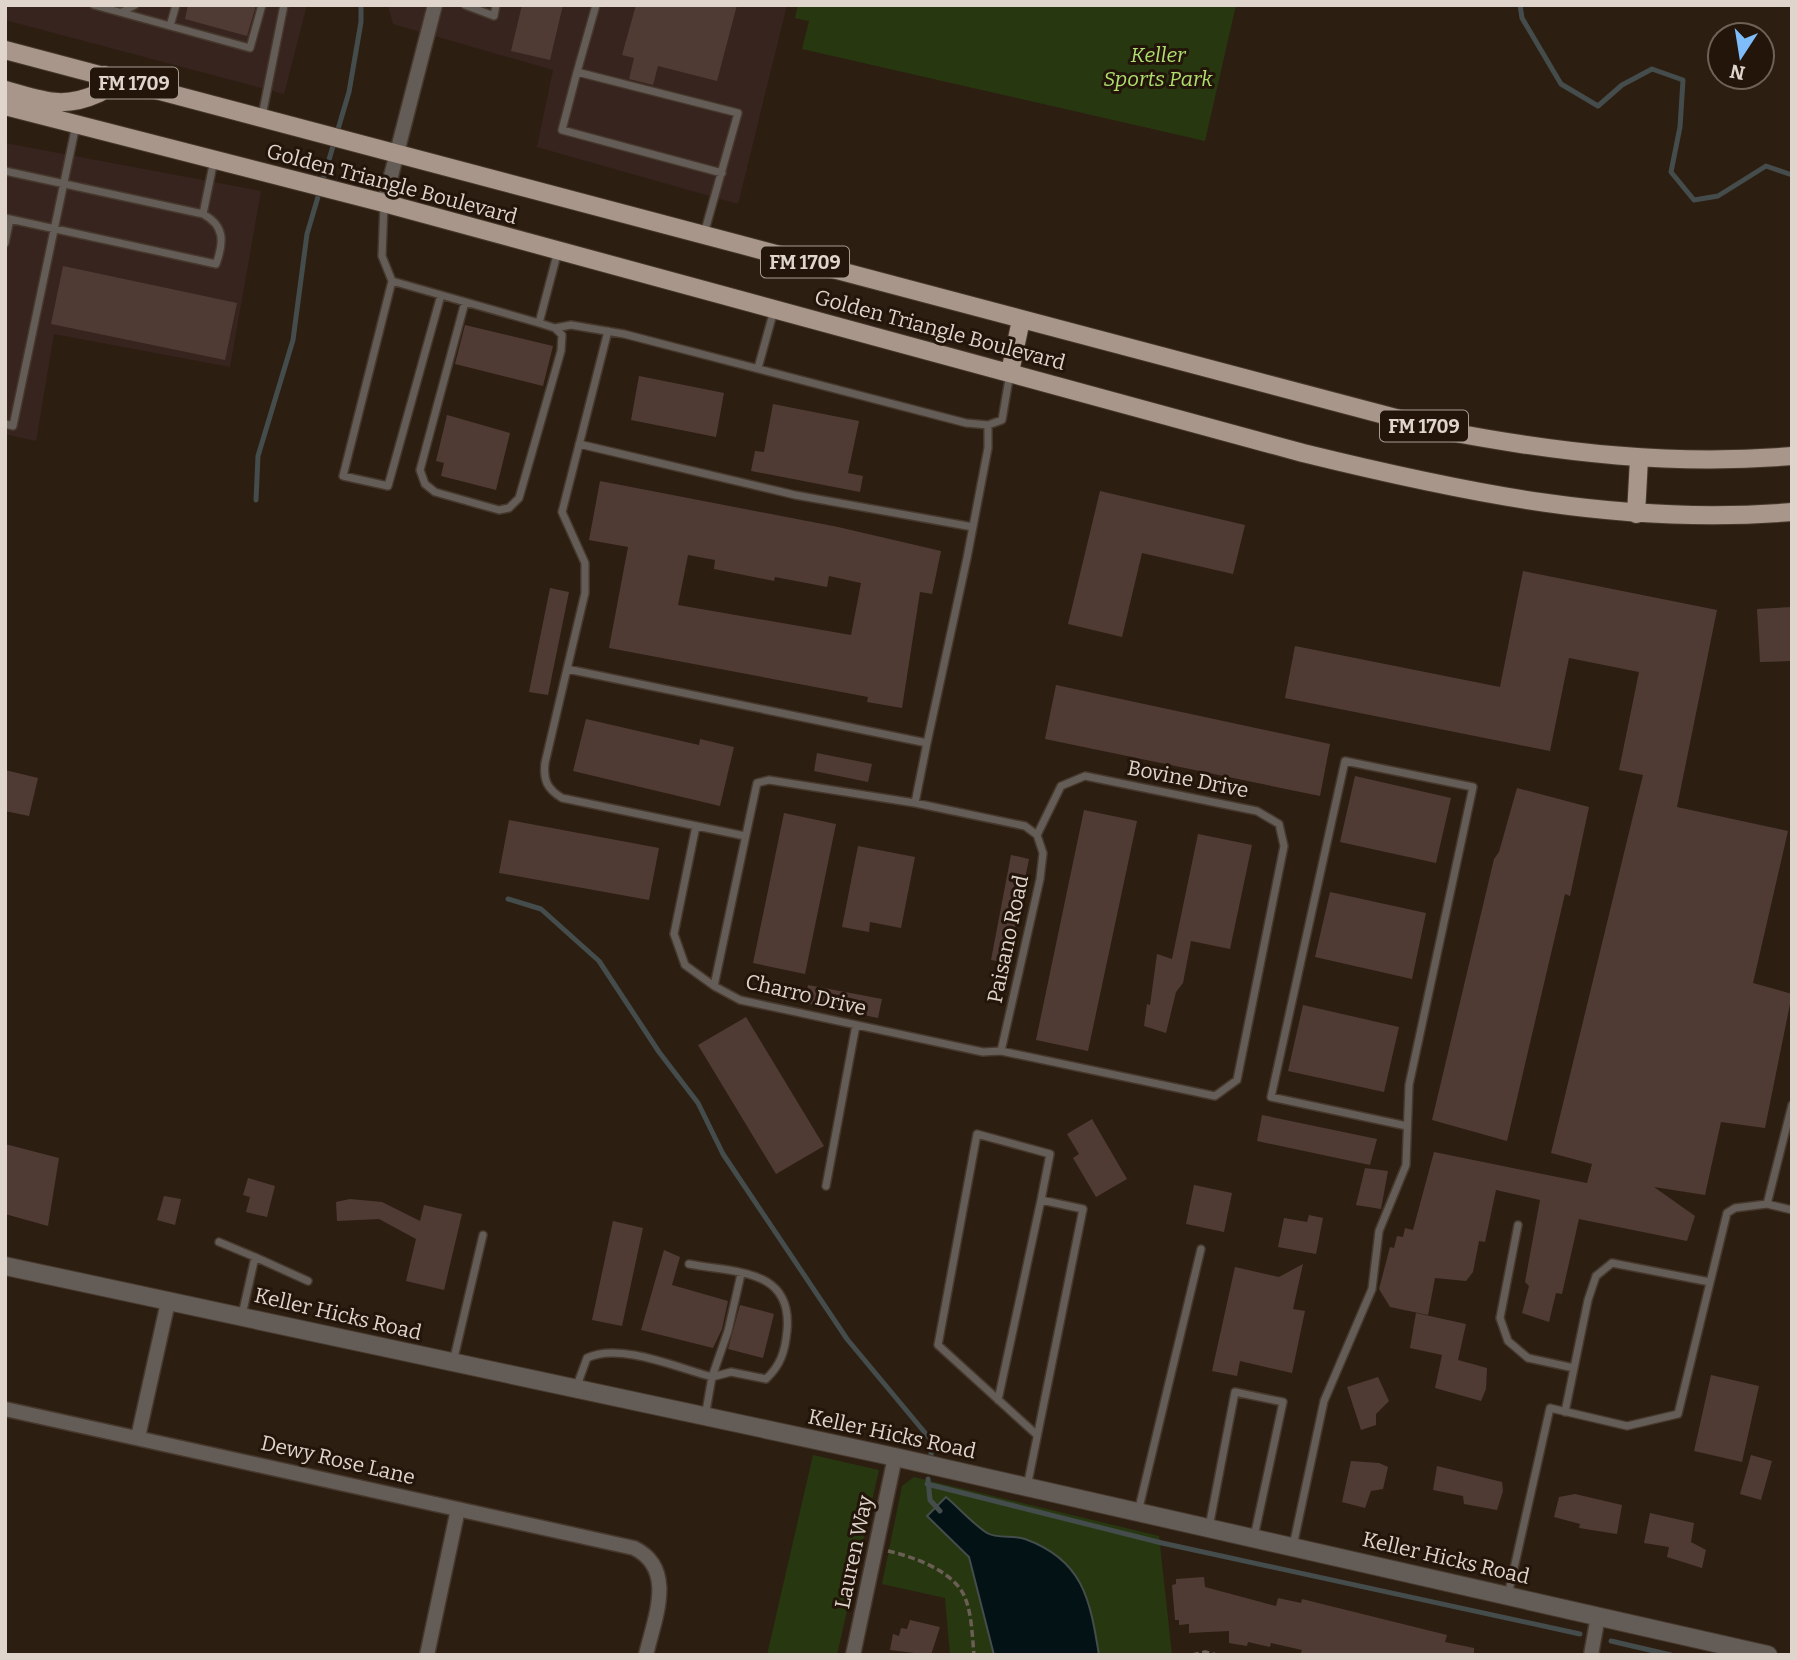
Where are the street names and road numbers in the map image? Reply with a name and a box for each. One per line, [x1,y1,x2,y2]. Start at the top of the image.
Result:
road number: FM 1709 [90,68,178,99]
street label: Golden Triangle Boulevard [264,138,520,230]
road number: FM 1709 [761,246,849,278]
street label: Golden Triangle Boulevard [812,284,1068,376]
road number: FM 1709 [1380,410,1468,442]
street label: Bovine Drive [1125,755,1251,803]
street label: Paisano Road [982,873,1034,1005]
street label: Charro Drive [743,968,869,1022]
street label: Keller Hicks Road [252,1282,424,1346]
street label: Keller Hicks Road [806,1404,978,1464]
street label: Dewy Rose Lane [258,1430,418,1490]
street label: Lauren Way [829,1492,879,1611]
street label: Keller Hicks Road [1360,1526,1532,1590]

